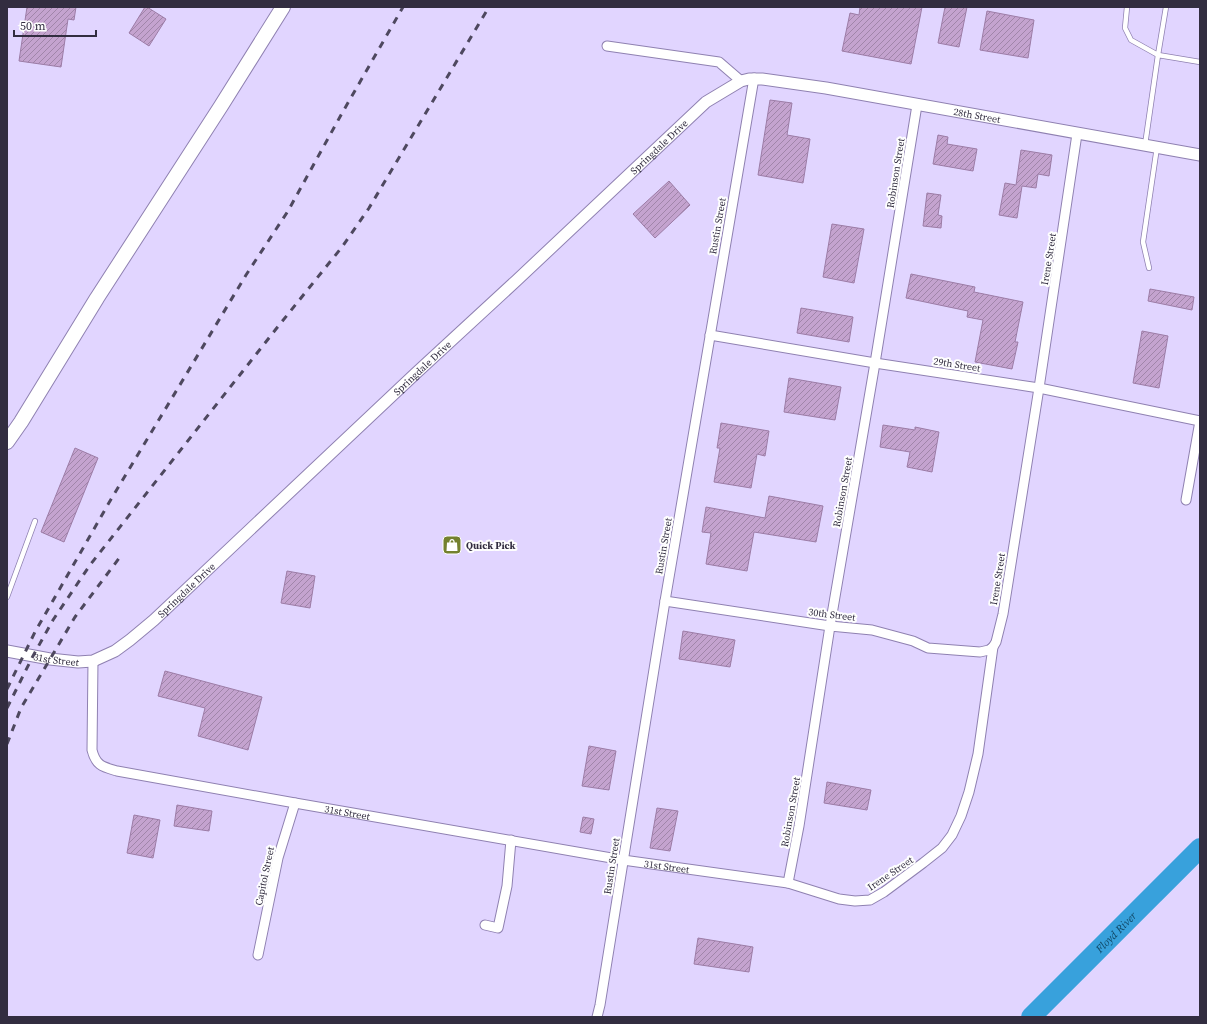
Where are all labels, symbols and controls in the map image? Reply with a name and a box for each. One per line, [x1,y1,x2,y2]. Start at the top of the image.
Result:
scale bar [14,12,96,38]
text: 50 m [20,18,46,34]
street label: 28th Street [952,105,1002,126]
street label: Springdale Drive [627,117,691,177]
street label: Robinson Street [884,136,908,209]
street label: Rustin Street [706,196,729,255]
street label: Irene Street [1038,232,1059,286]
street label: Springdale Drive [391,338,454,398]
street label: 29th Street [932,354,982,375]
street label: Robinson Street [830,455,855,528]
street label: Rustin Street [652,516,675,575]
shop icon: Quick Pick [441,534,463,556]
place label: Quick Pick [466,539,515,552]
street label: Irene Street [987,552,1008,606]
street label: Springdale Drive [155,560,218,620]
street label: 30th Street [808,605,857,624]
street label: 31st Street [32,650,80,669]
street label: Robinson Street [778,775,803,848]
street label: 31st Street [323,802,372,823]
street label: Rustin Street [601,836,622,895]
street label: Capitol Street [252,845,277,907]
street label: Irene Street [865,853,916,893]
street label: 31st Street [643,857,691,876]
water label: Floyd River [1092,908,1140,957]

